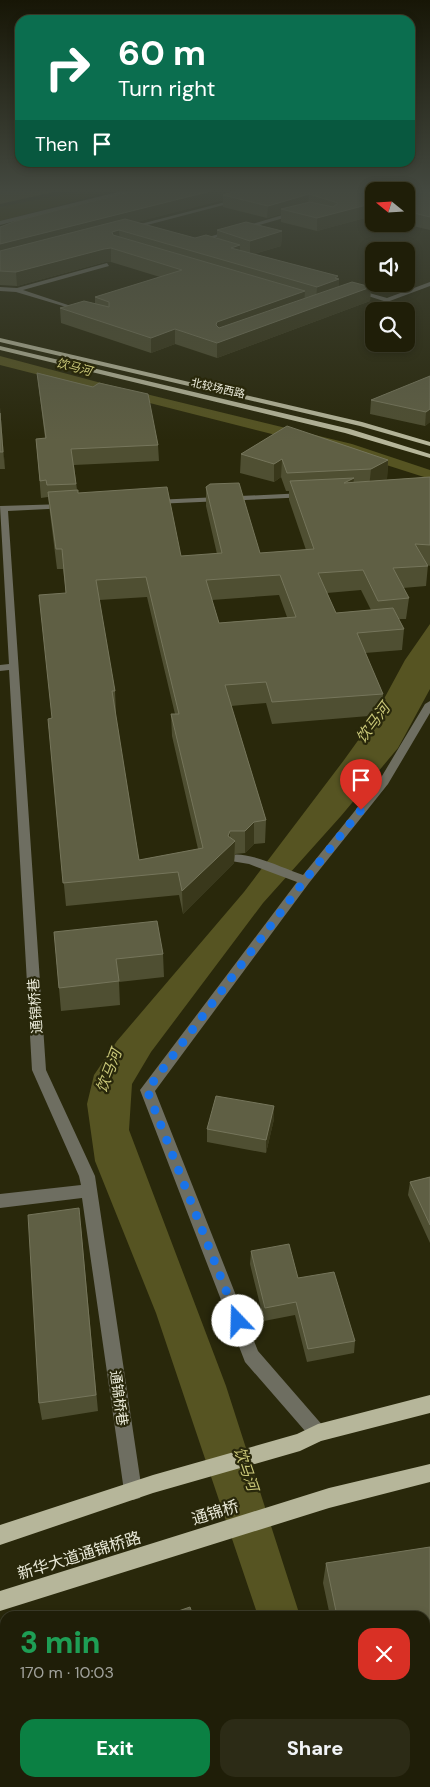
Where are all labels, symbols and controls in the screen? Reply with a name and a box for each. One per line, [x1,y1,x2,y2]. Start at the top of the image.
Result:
text: 60 m [118,30,206,76]
icon: right [35,35,100,100]
text: Turn right [118,74,215,103]
icon: arrive [88,130,116,158]
text: Then [35,132,78,157]
north arrow [365,182,415,232]
map controls [365,182,415,352]
button: sound [365,242,415,292]
button: search [365,302,415,352]
water label: 饮马河 [55,355,95,380]
street label: 北较场西路 [190,375,246,401]
water label: 饮马河 [351,697,396,747]
pin [340,759,382,810]
icon: arrive [347,766,375,794]
street label: 通锦桥巷 [24,977,46,1035]
water label: 饮马河 [92,1044,127,1096]
position arrow [211,1294,263,1346]
street label: 通锦桥巷 [106,1369,132,1427]
water label: 饮马河 [229,1444,264,1496]
street label: 通锦桥 [189,1495,241,1530]
street label: 新华大道通锦桥路 [15,1527,143,1584]
text: 3 min [20,1623,100,1662]
button: close [358,1628,410,1680]
text: 170 m · 10:03 [20,1662,114,1683]
button: Exit [20,1719,210,1777]
button: Share [220,1719,410,1777]

